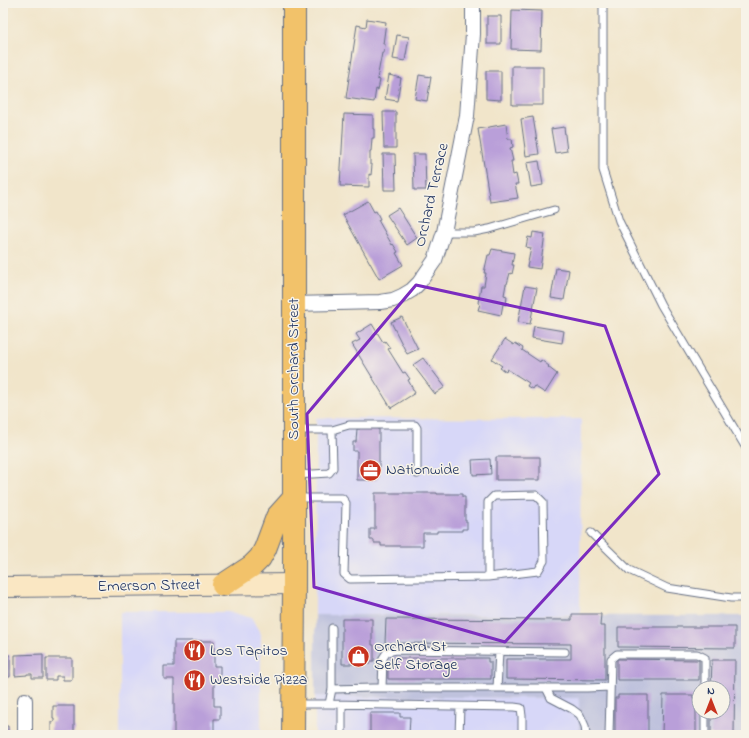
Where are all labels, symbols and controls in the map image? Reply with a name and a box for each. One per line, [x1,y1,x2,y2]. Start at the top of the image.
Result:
street label: Orchard Terrace [408,140,456,249]
street label: South Orchard Street [282,297,306,440]
office icon: Nationwide [357,457,383,483]
place label: Nationwide [386,458,460,482]
street label: Emerson Street [97,573,201,599]
place label: Orchard St Self Storage [374,635,458,677]
restaurant icon: Los Tapitos [181,638,207,664]
place label: Los Tapitos [210,639,288,663]
shop icon: Orchard St Self Storage [345,643,371,669]
restaurant icon: Westside Pizza [181,667,207,693]
place label: Westside Pizza [210,668,308,692]
north arrow [691,680,731,720]
text: N [707,683,715,699]

